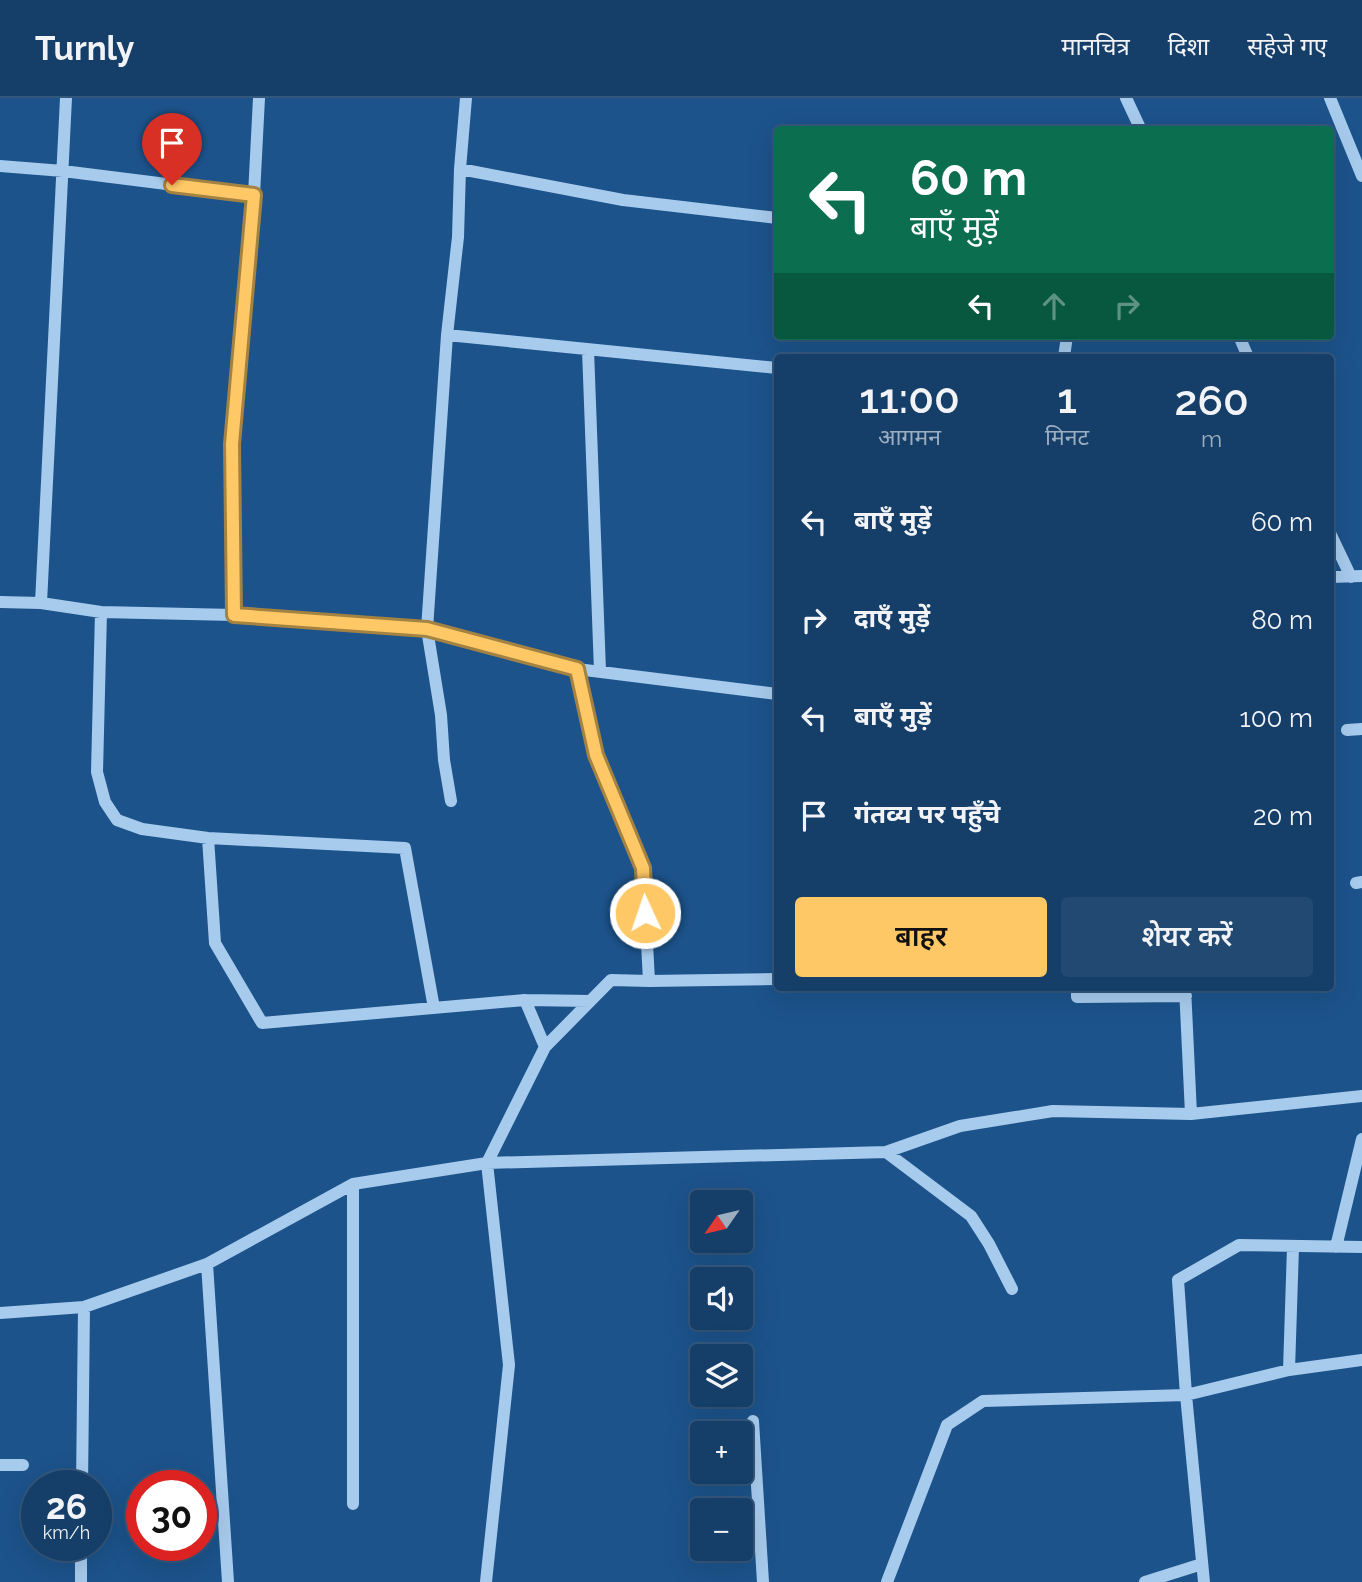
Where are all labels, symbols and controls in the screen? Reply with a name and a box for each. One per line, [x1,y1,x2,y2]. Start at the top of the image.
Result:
text: Turnly [35,29,134,68]
text: मानचित्र [1061,32,1130,61]
text: दिशा [1168,32,1209,61]
text: सहेजे गए [1247,32,1327,61]
pin [142,113,202,185]
icon: arrive [153,124,191,162]
text: 60 m [910,149,1027,206]
icon: left [795,154,886,245]
text: बाएँ मुड़ें [910,208,999,245]
icon: left [962,287,1000,325]
icon: ahead [1035,287,1073,325]
icon: right [1108,287,1146,325]
text: 11:00 [859,374,960,423]
text: 1 [1057,374,1077,423]
text: 260 [1174,376,1249,425]
text: आगमन [878,423,941,450]
text: मिनट [1045,423,1089,450]
text: m [1201,425,1222,452]
icon: left [795,503,833,541]
text: बाएँ मुड़ें [854,505,932,535]
text: 60 m [1251,507,1313,537]
icon: right [795,601,833,639]
text: दाएँ मुड़ें [854,603,930,633]
text: 80 m [1251,605,1313,635]
icon: left [795,699,833,737]
text: बाएँ मुड़ें [854,701,932,731]
text: 100 m [1240,703,1313,733]
icon: arrive [795,797,833,835]
text: गंतव्य पर पहुँचे [854,799,1000,829]
text: 20 m [1253,801,1313,831]
position arrow [608,876,682,950]
button: बाहर [795,897,1047,977]
button: शेयर करें [1061,897,1313,977]
north arrow [690,1190,752,1253]
map controls [690,1190,753,1561]
button: sound [690,1267,753,1330]
button: layers [690,1344,753,1407]
button: + [690,1421,753,1484]
speed limit sign: 30 [126,1470,217,1561]
text: 26 [46,1486,87,1527]
button: − [690,1498,753,1561]
text: km/h [43,1522,90,1543]

